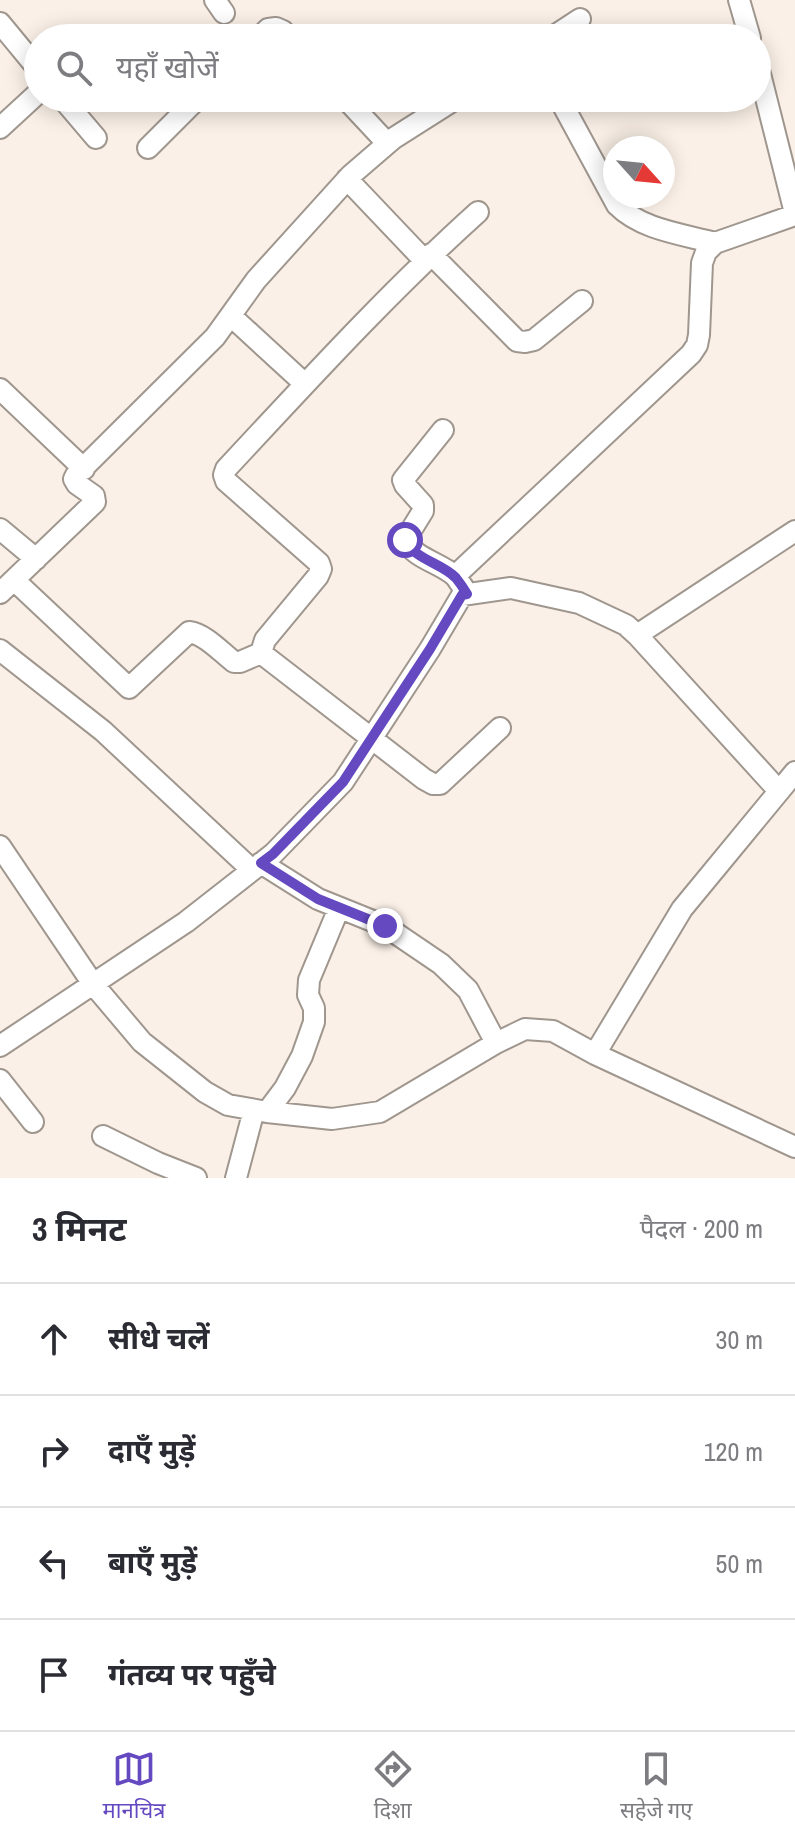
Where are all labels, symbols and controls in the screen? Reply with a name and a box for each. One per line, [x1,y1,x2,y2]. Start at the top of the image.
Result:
search box [24,24,771,112]
icon: search [52,46,96,90]
text: यहाँ खोजें [116,47,219,87]
north arrow [603,136,675,208]
route start [387,522,423,558]
route end [367,908,403,944]
text: 3 मिनट [32,1206,127,1252]
text: पैदल · 200 m [640,1211,763,1246]
icon: ahead [32,1317,76,1361]
text: सीधे चलें [108,1318,209,1358]
text: 30 m [716,1322,763,1357]
icon: right [32,1429,76,1473]
text: दाएँ मुड़ें [108,1430,195,1470]
text: 120 m [704,1434,763,1469]
icon: left [32,1541,76,1585]
text: बाएँ मुड़ें [108,1542,197,1582]
text: 50 m [716,1546,763,1581]
icon: arrive [32,1653,76,1697]
text: गंतव्य पर पहुँचे [108,1654,276,1694]
tab: मानचित्र [103,1747,166,1827]
tab: दिशा [371,1747,415,1827]
tab: सहेजे गए [620,1747,692,1827]

